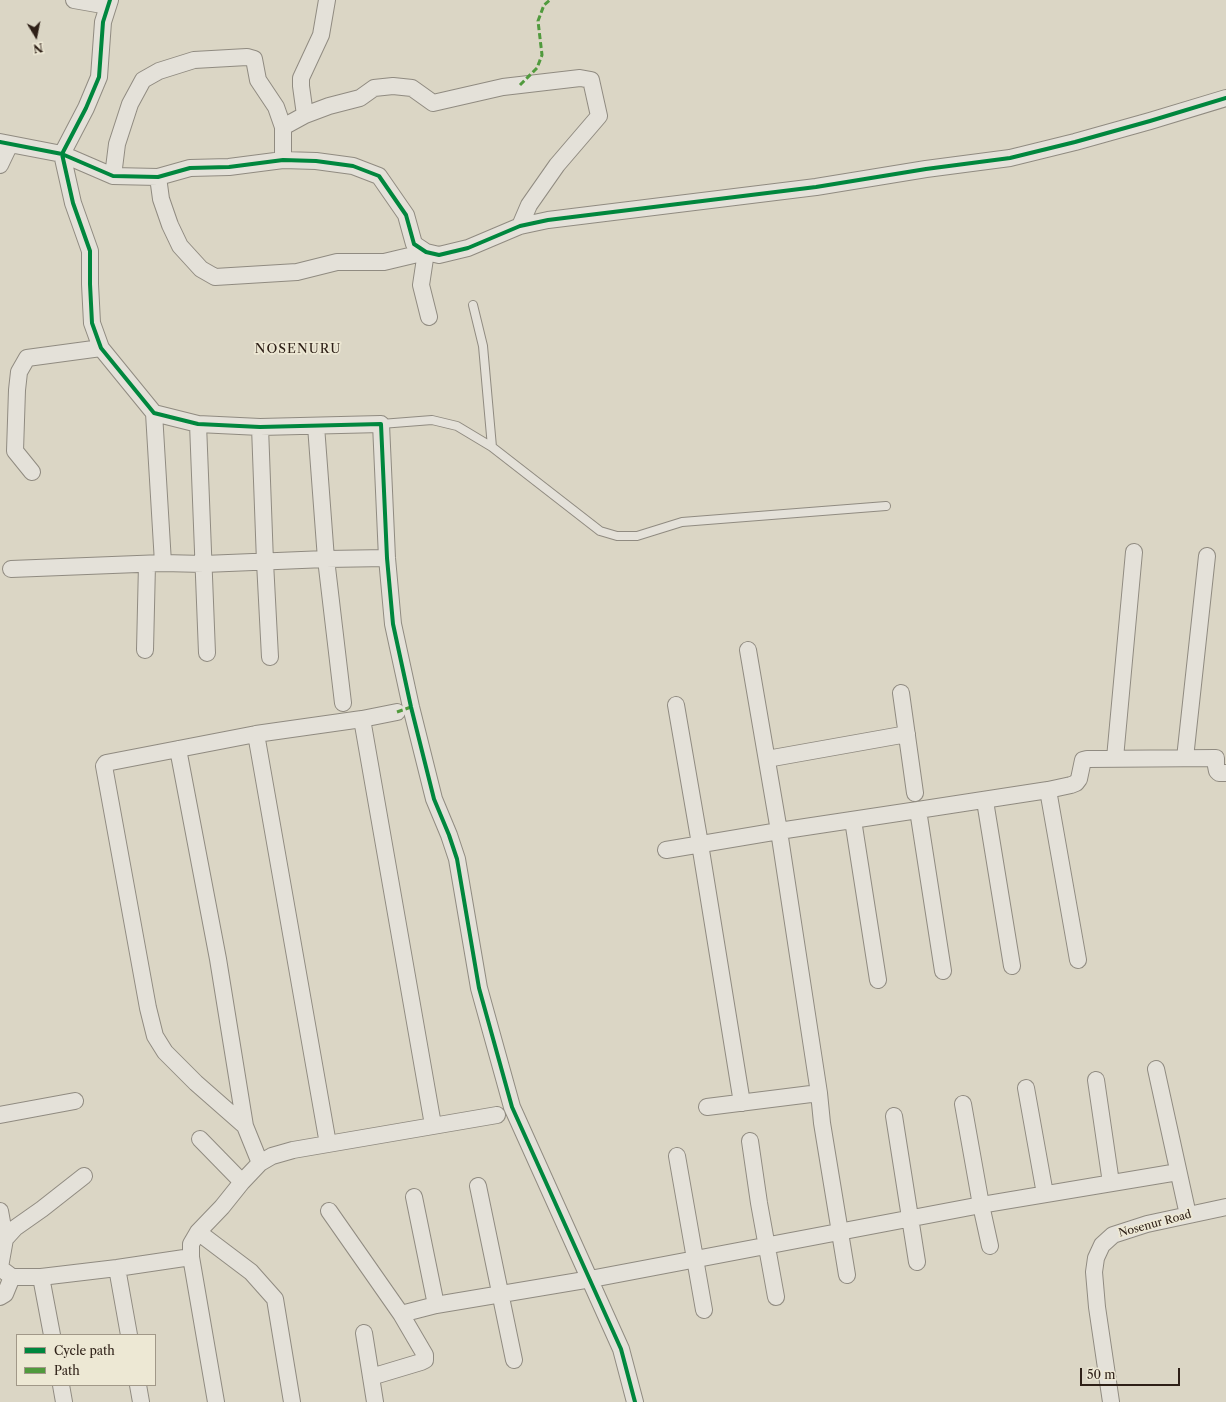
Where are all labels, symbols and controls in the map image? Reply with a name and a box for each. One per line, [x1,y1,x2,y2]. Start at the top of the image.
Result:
north arrow [16,16,56,56]
text: N [32,40,44,56]
district label: NOSENURU [255,341,341,357]
street label: Nosenur Road [1117,1208,1193,1240]
legend [16,1334,156,1386]
text: Cycle path [54,1343,115,1358]
scale bar [1082,1360,1182,1386]
text: Path [54,1363,80,1378]
text: 50 m [1087,1367,1116,1382]

